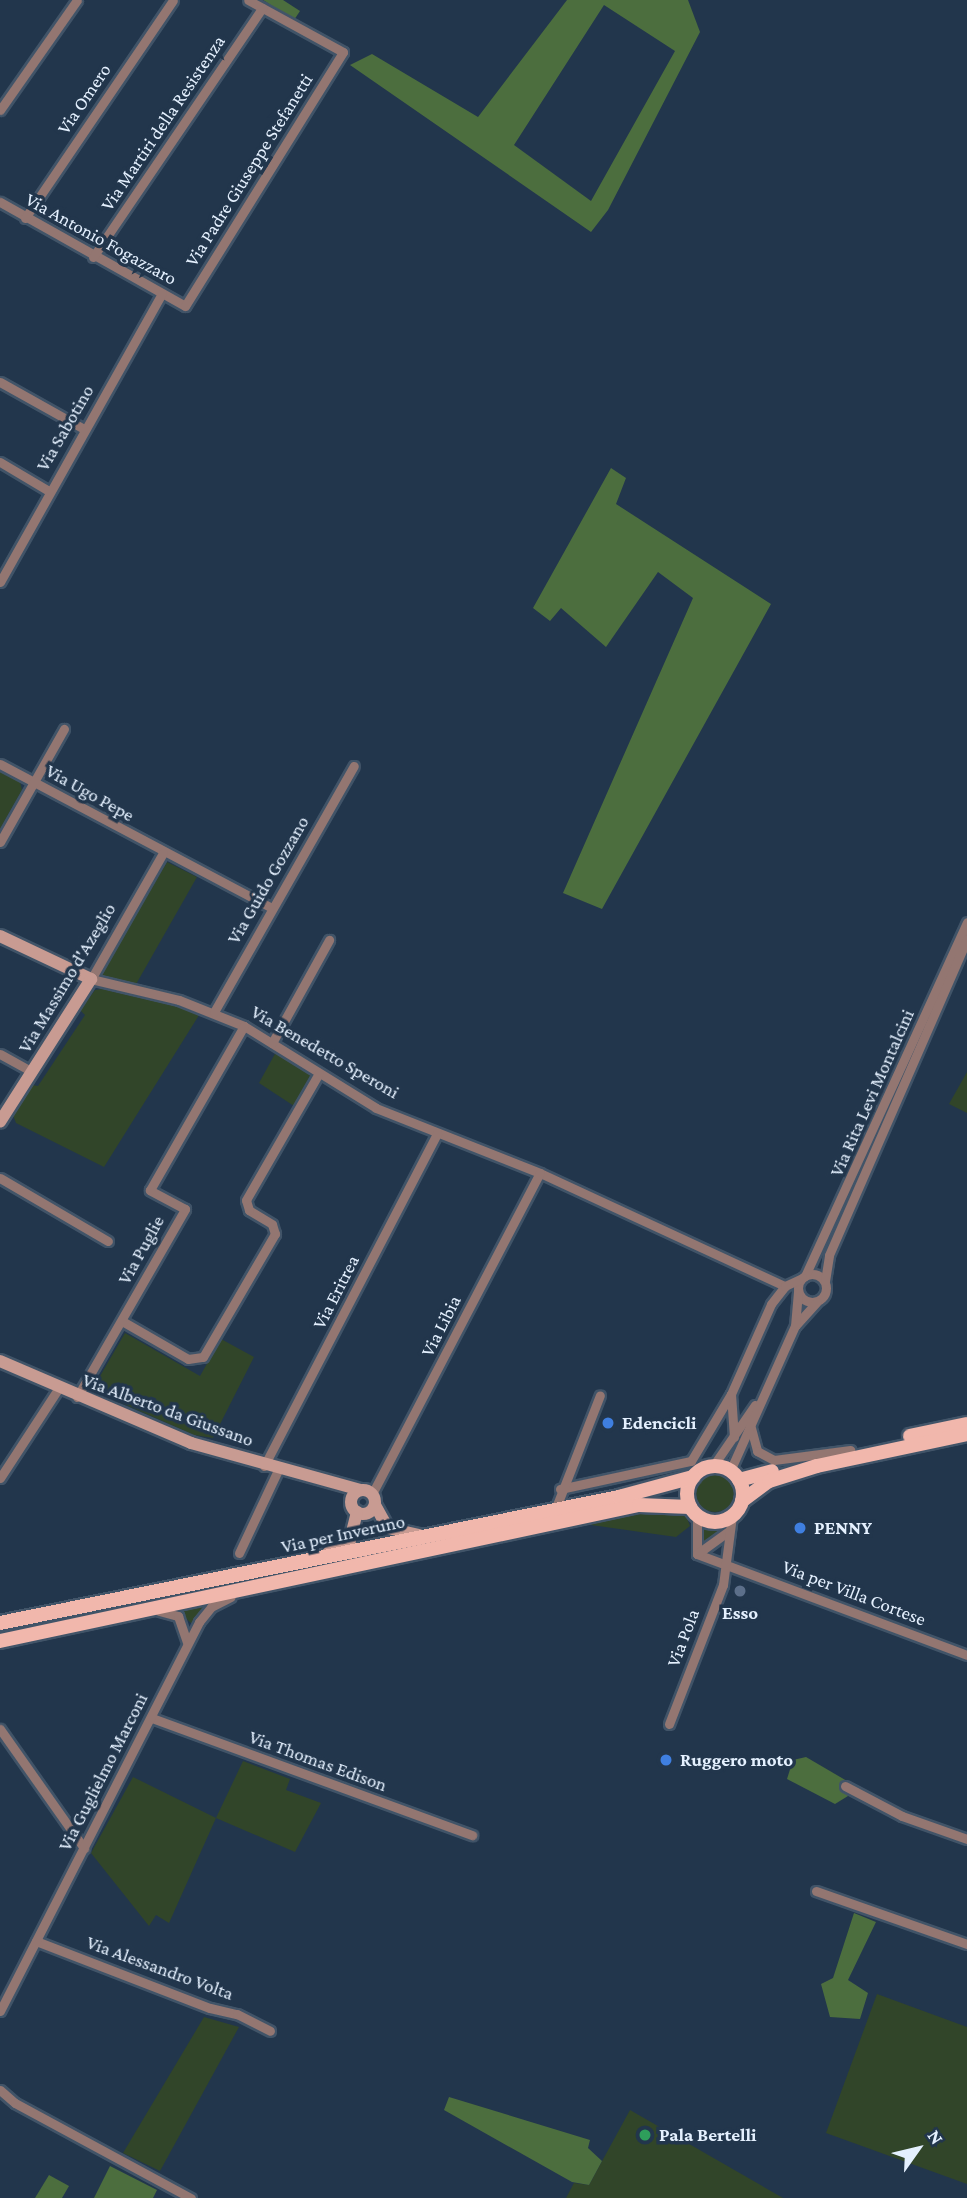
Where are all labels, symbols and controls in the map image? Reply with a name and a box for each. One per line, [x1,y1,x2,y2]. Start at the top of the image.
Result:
street label: Via Martiri della Resistenza [96,31,230,215]
street label: Via Omero [52,59,116,139]
street label: Via Padre Giuseppe Stefanetti [180,69,318,271]
street label: Via Antonio Fogazzaro [21,188,181,290]
street label: Via Sabotino [31,381,99,475]
street label: Via Ugo Pepe [42,759,138,827]
street label: Via Guido Gozzano [222,812,314,948]
street label: Via Massimo d'Azeglio [13,899,121,1057]
street label: Via Benedetto Speroni [247,1000,403,1104]
street label: Via Rita Levi Montalcini [825,1006,919,1180]
street label: Via Puglie [113,1212,169,1288]
street label: Via Eritrea [308,1251,364,1333]
street label: Via Libia [416,1291,466,1361]
street label: Via Alberto da Giussano [79,1368,257,1452]
place label: Edencicli [622,1412,696,1434]
marker: Edencicli [600,1415,616,1431]
street label: Via per Inveruno [279,1510,407,1558]
place label: PENNY [814,1517,872,1539]
marker: PENNY [792,1520,808,1536]
street label: Via per Villa Cortese [779,1555,929,1631]
marker: Esso [732,1583,748,1599]
place label: Esso [722,1602,758,1624]
street label: Via Pola [662,1606,704,1670]
street label: Via Guglielmo Marconi [53,1689,153,1855]
street label: Via Thomas Edison [246,1725,390,1797]
place label: Ruggero moto [680,1749,793,1771]
marker: Ruggero moto [658,1752,674,1768]
street label: Via Alessandro Volta [83,1931,237,2005]
north arrow [883,2114,953,2184]
place label: Pala Bertelli [659,2124,757,2146]
text: N [923,2126,948,2148]
marker: Pala Bertelli [637,2127,653,2143]

